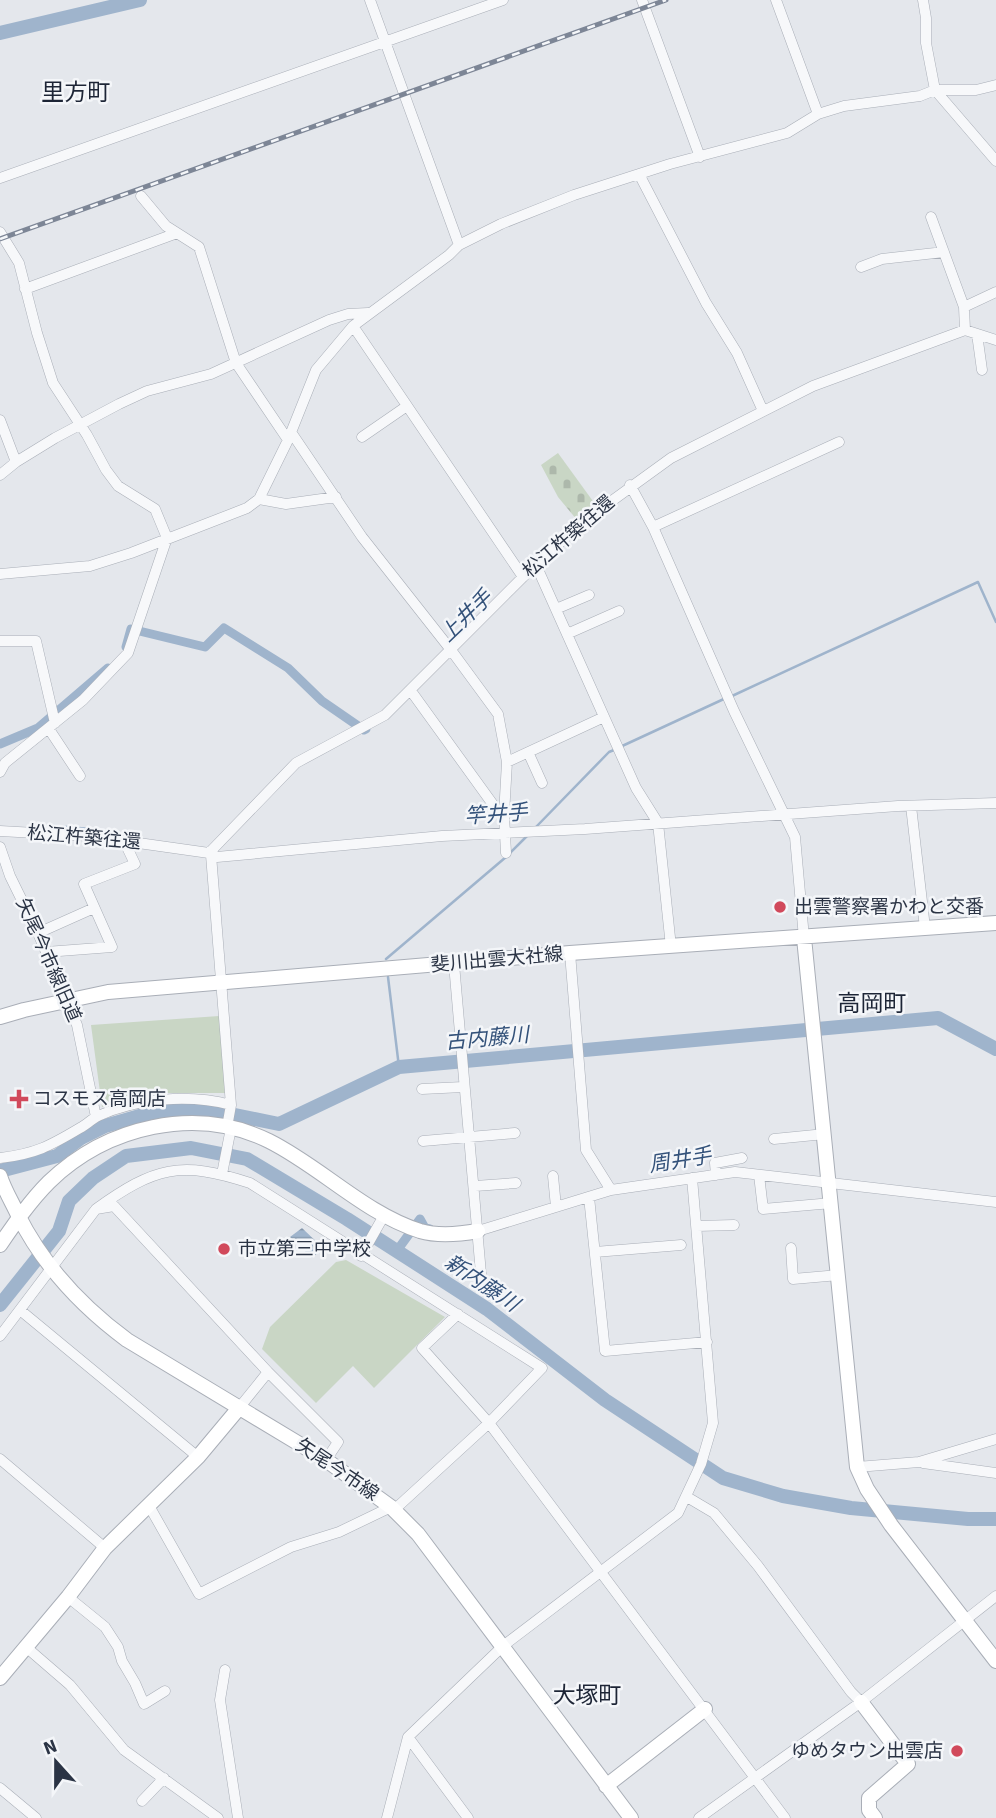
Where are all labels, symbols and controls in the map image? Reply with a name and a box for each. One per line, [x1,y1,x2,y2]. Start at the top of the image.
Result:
district label: 里方町 [42,76,111,109]
street label: 松江杵築往還 [517,489,621,585]
water label: 上井手 [433,582,501,649]
water label: 竿井手 [464,797,530,831]
street label: 松江杵築往還 [26,820,142,856]
street label: 矢尾今市線旧道 [9,894,87,1026]
place label: 出雲警察署かわと交番 [794,894,984,921]
marker: 出雲警察署かわと交番 [772,899,788,915]
street label: 斐川出雲大社線 [430,941,564,979]
district label: 高岡町 [838,987,907,1020]
water label: 古内藤川 [444,1019,532,1057]
place label: コスモス高岡店 [33,1086,166,1113]
marker: コスモス高岡店 [11,1091,27,1107]
water label: 周井手 [647,1140,715,1180]
place label: 市立第三中学校 [238,1236,371,1263]
marker: 市立第三中学校 [216,1241,232,1257]
water label: 新内藤川 [439,1247,527,1320]
street label: 矢尾今市線 [290,1432,384,1508]
district label: 大塚町 [553,1679,622,1712]
north arrow [21,1727,91,1797]
text: N [40,1733,61,1762]
place label: ゆめタウン出雲店 [791,1738,943,1765]
marker: ゆめタウン出雲店 [949,1743,965,1759]

